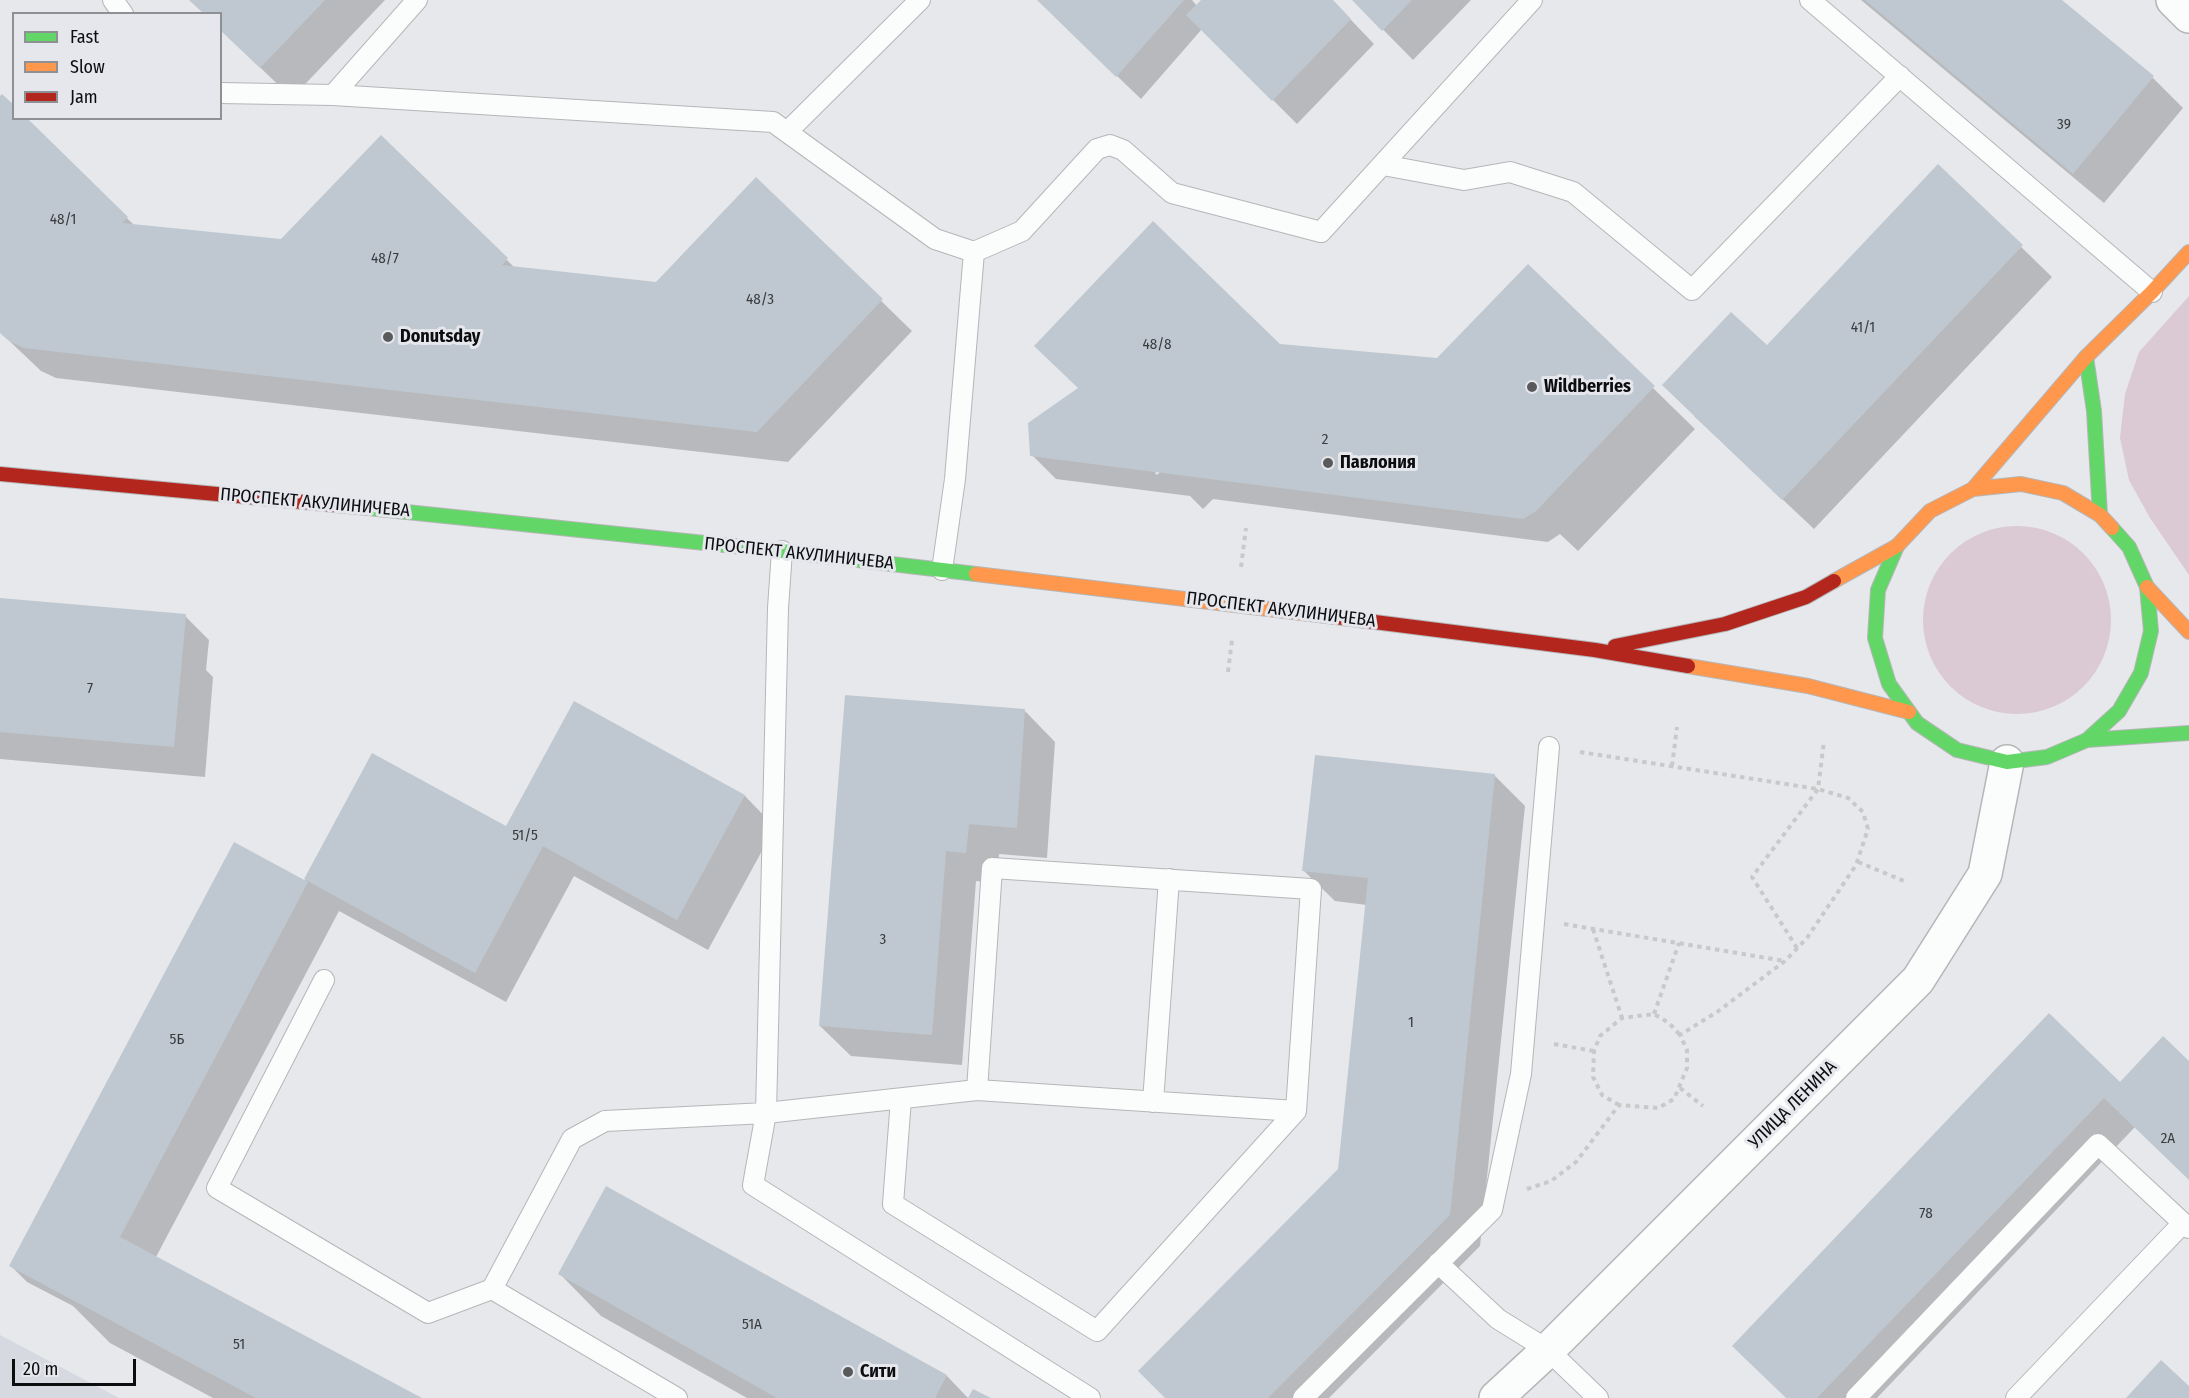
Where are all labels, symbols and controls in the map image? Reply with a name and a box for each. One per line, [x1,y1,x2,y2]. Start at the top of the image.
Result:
legend [12,12,222,120]
text: Fast [70,26,99,48]
text: Slow [70,56,105,78]
text: Jam [70,86,98,108]
house number: 39 [2057,116,2071,134]
house number: 48/1 [50,211,76,229]
house number: 48/7 [371,250,399,268]
house number: 48/3 [746,291,774,309]
house number: 41/1 [1851,319,1875,337]
place label: Donutsday [400,326,480,348]
marker: Donutsday [381,330,395,344]
house number: 48/8 [1143,336,1171,354]
place label: Wildberries [1544,376,1631,398]
marker: Wildberries [1525,380,1539,394]
house number: 2 [1322,431,1328,449]
place label: Павлония [1340,452,1416,474]
marker: Павлония [1321,456,1335,470]
street label: ПРОСПЕКТ АКУЛИНИЧЕВА [219,484,411,522]
street label: ПРОСПЕКТ АКУЛИНИЧЕВА [703,533,895,575]
street label: ПРОСПЕКТ АКУЛИНИЧЕВА [1185,588,1377,632]
house number: 7 [87,680,93,698]
house number: 51/5 [512,827,538,845]
house number: 3 [880,931,886,949]
house number: 1 [1408,1014,1414,1032]
house number: 5Б [170,1031,184,1049]
street label: УЛИЦА ЛЕНИНА [1744,1056,1842,1154]
house number: 2А [2161,1130,2175,1148]
house number: 78 [1919,1205,1933,1223]
house number: 51А [742,1316,762,1334]
house number: 51 [233,1336,245,1354]
scale bar [15,1347,140,1385]
text: 20 m [23,1358,58,1380]
place label: Сити [860,1361,896,1383]
marker: Сити [841,1365,855,1379]

